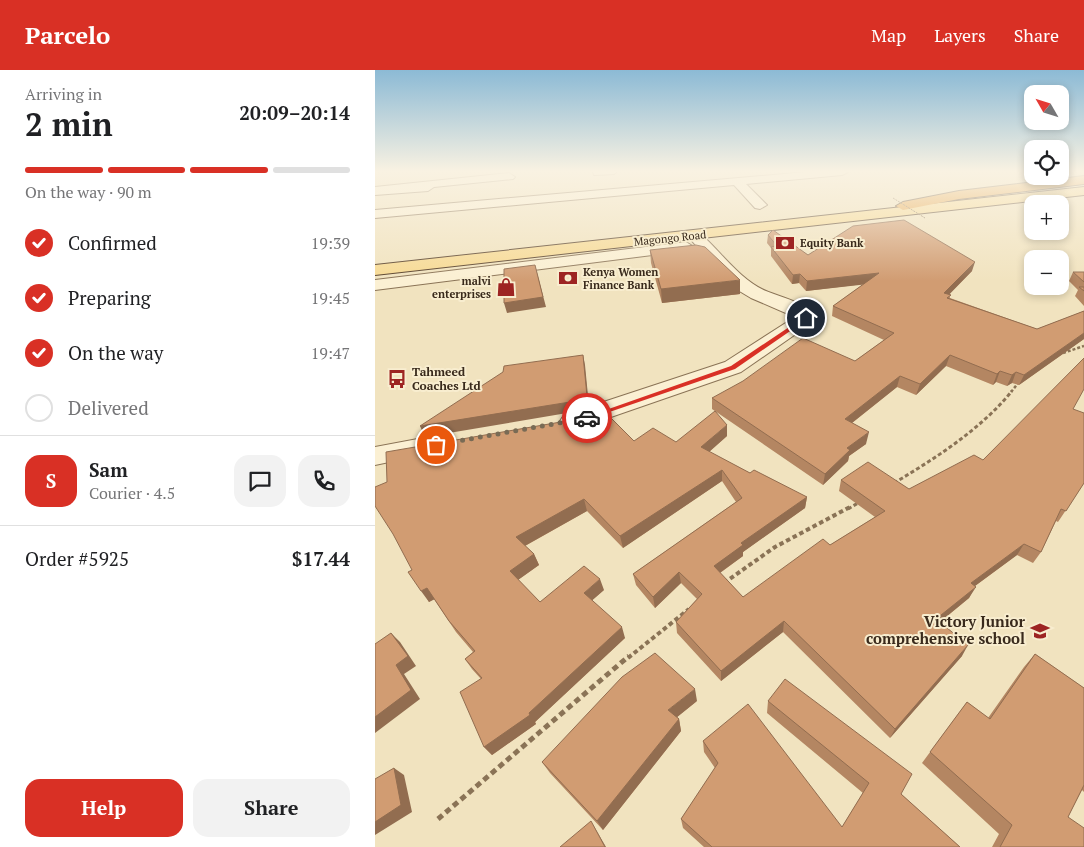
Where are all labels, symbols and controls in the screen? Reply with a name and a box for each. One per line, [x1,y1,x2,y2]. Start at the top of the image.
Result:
text: Parcelo [25,19,110,51]
text: Map [871,23,906,47]
text: Layers [934,23,986,47]
text: Share [1014,23,1059,47]
text: Arriving in [25,83,102,105]
north arrow [1024,85,1069,130]
map controls [1024,85,1069,295]
text: 20:09–20:14 [239,100,350,125]
text: 2 min [25,103,113,145]
button: locate [1024,140,1069,185]
text: On the way · 90 m [25,181,152,203]
button: + [1024,195,1069,240]
street label: Magongo Road [633,227,707,249]
icon: check [25,229,53,257]
text: Confirmed [68,230,157,255]
text: 19:39 [311,232,350,254]
bank icon: Equity Bank [774,232,796,254]
place label: Equity Bank [800,236,864,250]
button: − [1024,250,1069,295]
place label: Kenya Women Finance Bank [583,265,658,292]
bank icon: Kenya Women Finance Bank [557,267,579,289]
place label: malvi enterprises [432,274,491,301]
shop icon: malvi enterprises [495,276,517,298]
icon: check [25,284,53,312]
text: Preparing [68,285,151,310]
text: 19:45 [311,287,350,309]
pin [785,297,827,339]
icon: home [792,304,820,332]
icon: check [25,339,53,367]
text: On the way [68,340,163,365]
text: 19:47 [311,342,350,364]
place label: Tahmeed Coaches Ltd [412,364,481,393]
bus stop icon: Tahmeed Coaches Ltd [386,368,408,390]
courier [562,393,612,443]
text: Delivered [68,395,149,420]
icon: car [573,404,601,432]
pin [415,424,457,466]
icon: bag [422,431,450,459]
button: chat [234,455,286,507]
button: phone [298,455,350,507]
text: Sam [89,457,128,482]
text: S [46,468,56,493]
text: Courier · 4.5 [89,482,175,504]
text: Order #5925 [25,546,129,571]
text: $17.44 [292,546,350,571]
place label: Victory Junior comprehensive school [866,611,1026,648]
school or university icon: Victory Junior comprehensive school [1029,620,1051,642]
button: Help [25,779,183,837]
button: Share [193,779,350,837]

